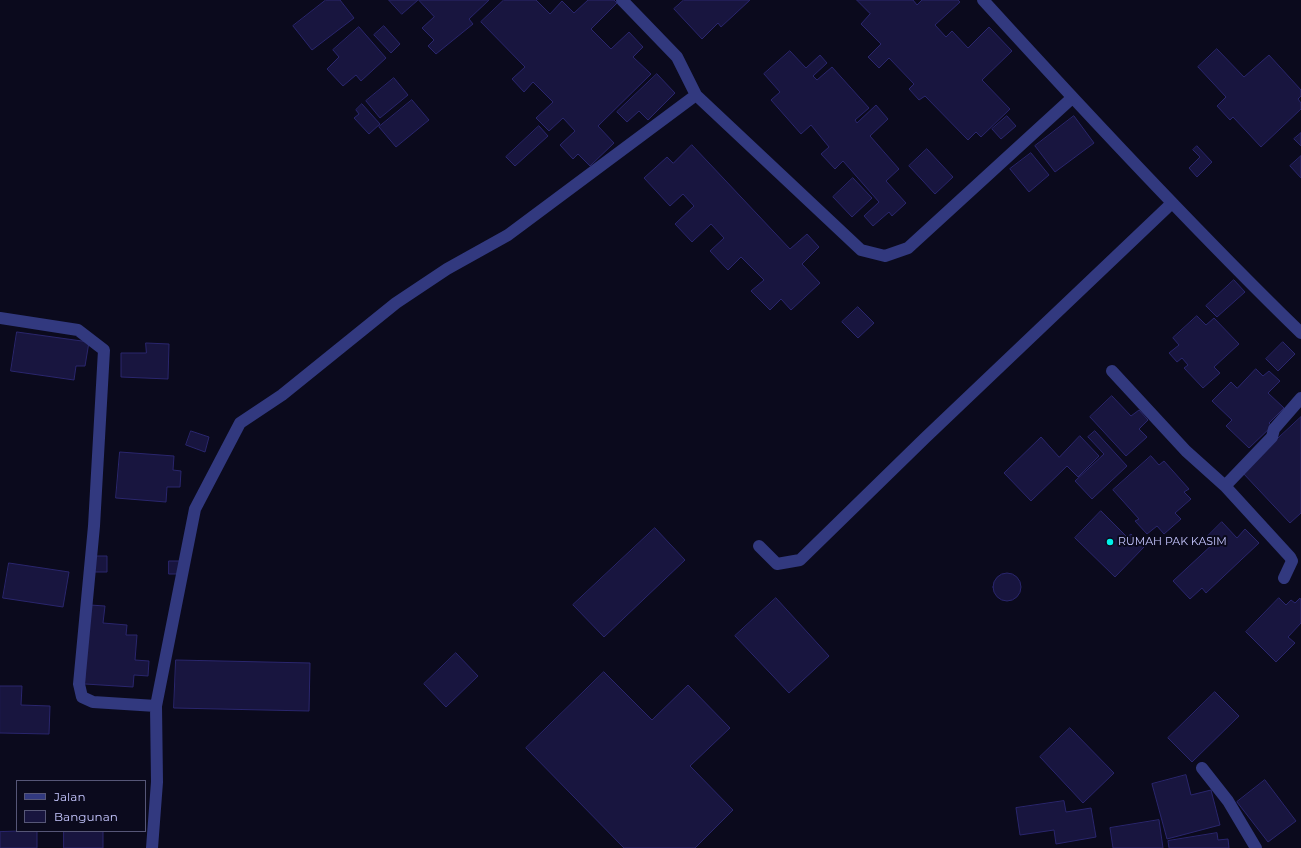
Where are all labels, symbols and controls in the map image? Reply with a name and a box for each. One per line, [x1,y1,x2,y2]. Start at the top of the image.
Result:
place label: RUMAH PAK KASIM [1118,535,1227,549]
marker: RUMAH PAK KASIM [1105,537,1115,547]
legend [16,780,146,832]
text: Jalan [54,789,86,804]
text: Bangunan [54,809,118,824]

